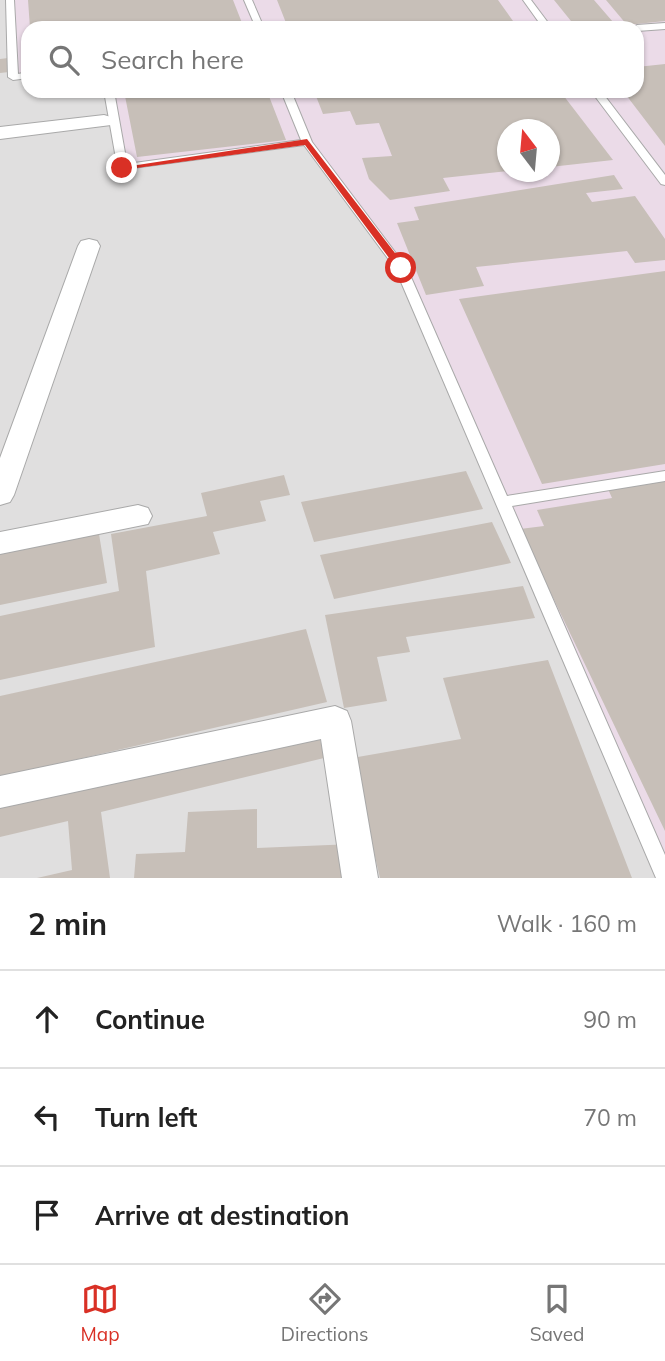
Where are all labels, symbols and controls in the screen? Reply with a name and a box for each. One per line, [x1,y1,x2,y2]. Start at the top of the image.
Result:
search box [21,21,644,98]
icon: search [45,41,83,79]
text: Search here [101,43,244,76]
north arrow [497,119,560,182]
route end [106,152,137,183]
route start [385,252,416,283]
text: 2 min [28,905,107,943]
text: Walk · 160 m [497,909,637,938]
icon: ahead [28,1000,66,1038]
text: Continue [95,1003,205,1036]
text: 90 m [583,1005,637,1034]
icon: left [28,1098,66,1136]
text: Turn left [95,1101,197,1134]
text: 70 m [583,1103,637,1132]
icon: arrive [28,1196,66,1234]
text: Arrive at destination [95,1199,350,1232]
tab: Map [81,1280,120,1346]
tab: Directions [281,1280,369,1346]
tab: Saved [530,1280,584,1346]

